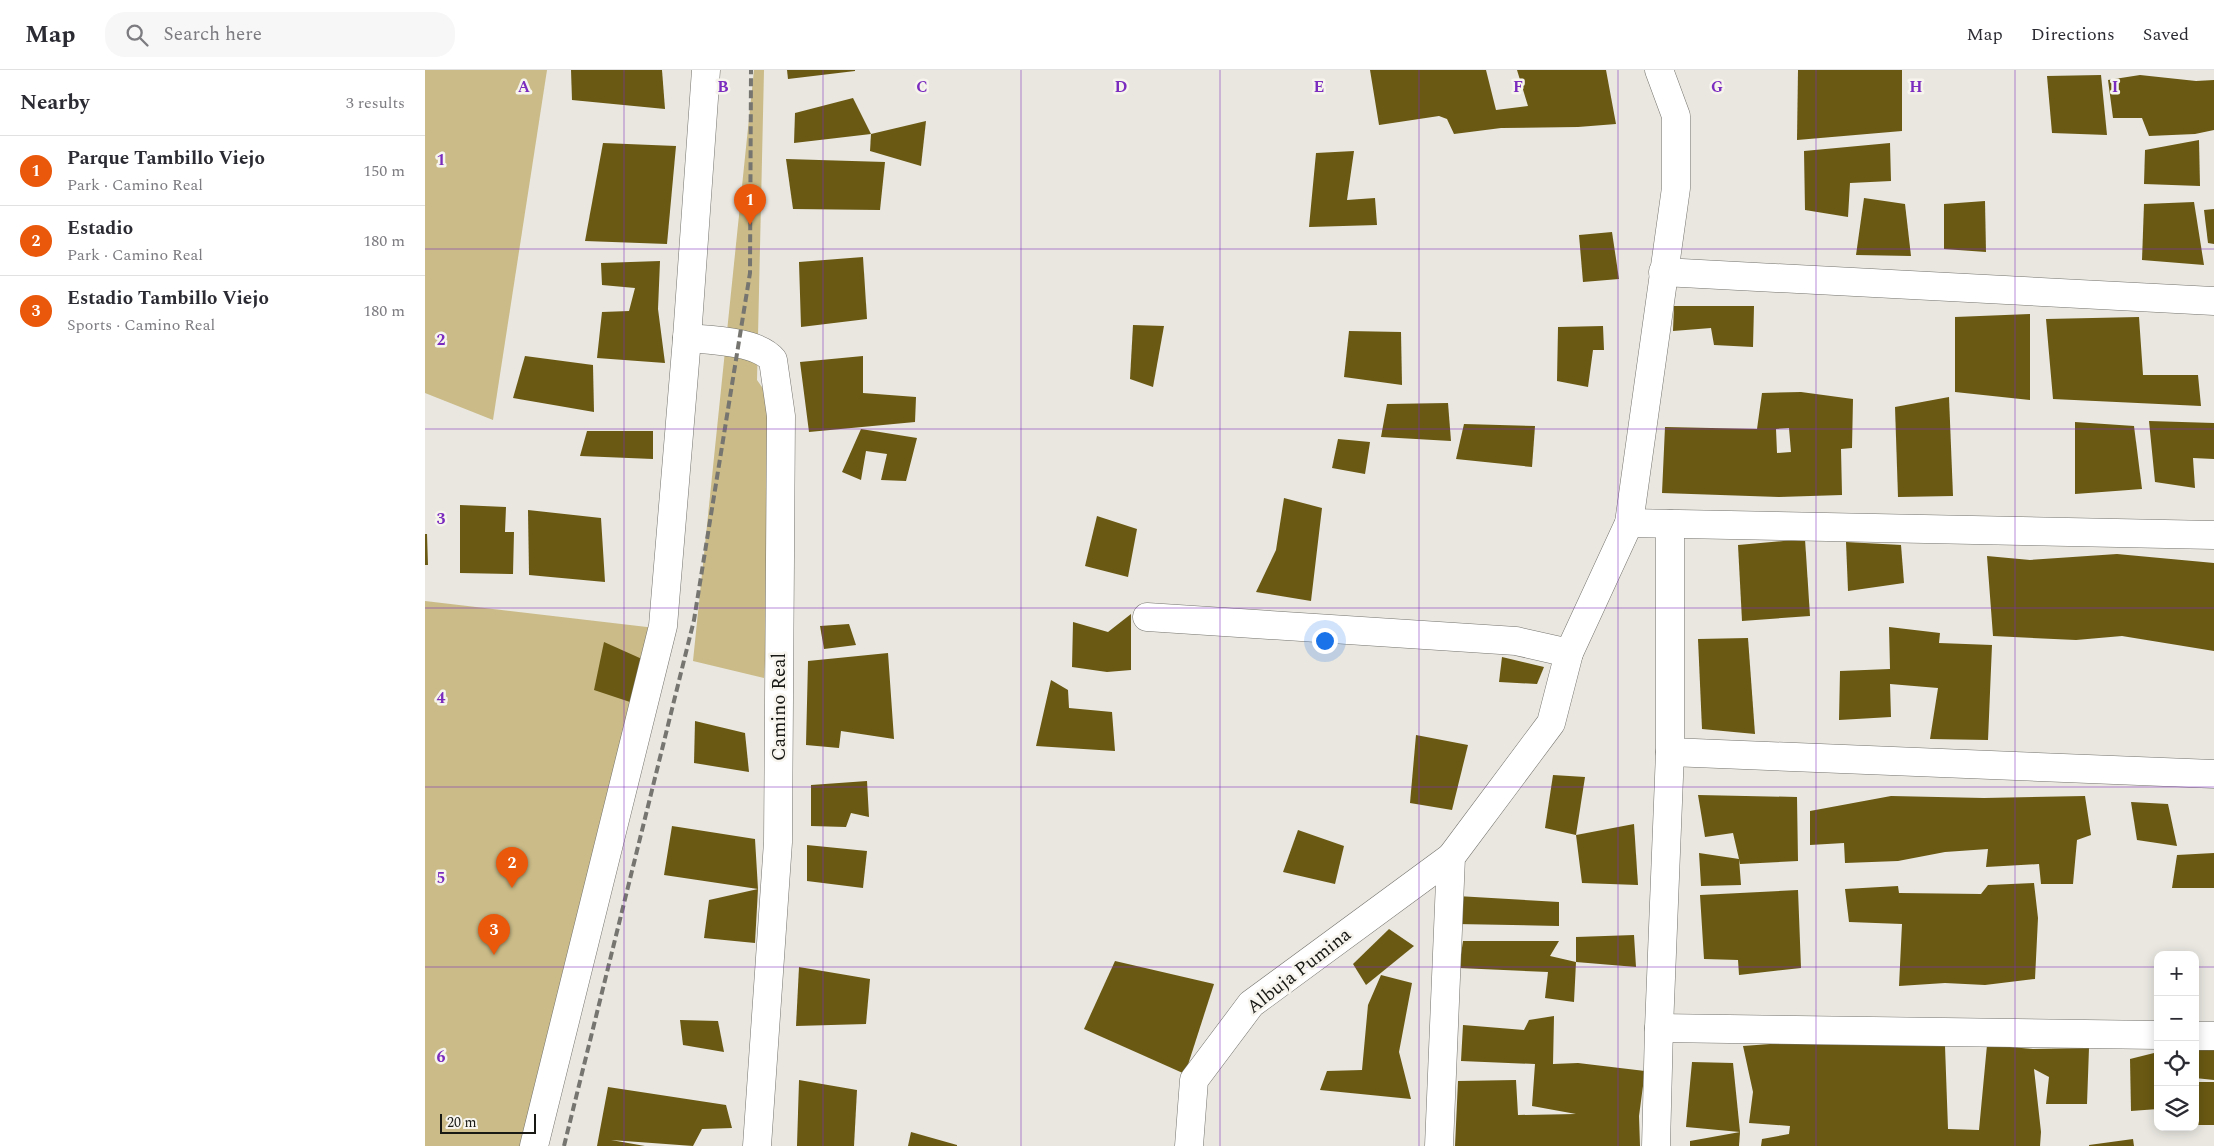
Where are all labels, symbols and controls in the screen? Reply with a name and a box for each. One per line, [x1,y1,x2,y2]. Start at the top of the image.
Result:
search box [105,12,455,57]
text: Map [25,17,75,53]
text: Search here [163,20,262,49]
icon: search [123,21,151,49]
text: Map [1967,21,2003,48]
text: Directions [2031,21,2115,48]
text: Saved [2143,21,2189,48]
text: A [518,75,531,99]
text: B [717,75,729,99]
text: C [916,75,928,99]
text: D [1115,75,1128,99]
text: E [1314,75,1324,99]
text: F [1513,75,1523,99]
text: G [1711,75,1723,99]
text: H [1909,75,1923,99]
text: I [2112,75,2118,99]
text: Nearby [20,87,90,119]
text: 3 results [346,91,405,115]
text: Parque Tambillo Viejo [67,144,265,173]
text: 1 [437,148,445,172]
text: 1 [32,159,40,183]
text: 150 m [363,159,405,183]
text: Park · Camino Real [67,173,203,197]
pin: 1 [734,184,766,225]
text: Estadio [67,214,133,243]
text: 2 [32,229,40,253]
text: 180 m [363,229,405,253]
text: Park · Camino Real [67,243,203,267]
text: Estadio Tambillo Viejo [67,284,269,313]
text: 3 [32,299,40,323]
text: 180 m [363,299,405,323]
text: Sports · Camino Real [67,313,215,337]
text: 2 [437,328,446,352]
text: 3 [437,507,446,531]
your location [1312,628,1338,654]
street label: Camino Real [765,653,794,761]
text: 4 [437,686,446,710]
pin: 2 [496,847,528,888]
text: 5 [437,866,445,890]
pin: 3 [478,914,510,955]
street label: Albuja Pumina [1240,920,1358,1021]
map controls [2154,951,2199,1131]
button: + [2154,951,2199,996]
button: − [2154,996,2199,1041]
button: locate [2154,1041,2199,1086]
text: 6 [437,1045,446,1069]
button: layers [2154,1086,2199,1131]
scale bar [440,1111,536,1134]
text: 20 m [447,1112,477,1133]

